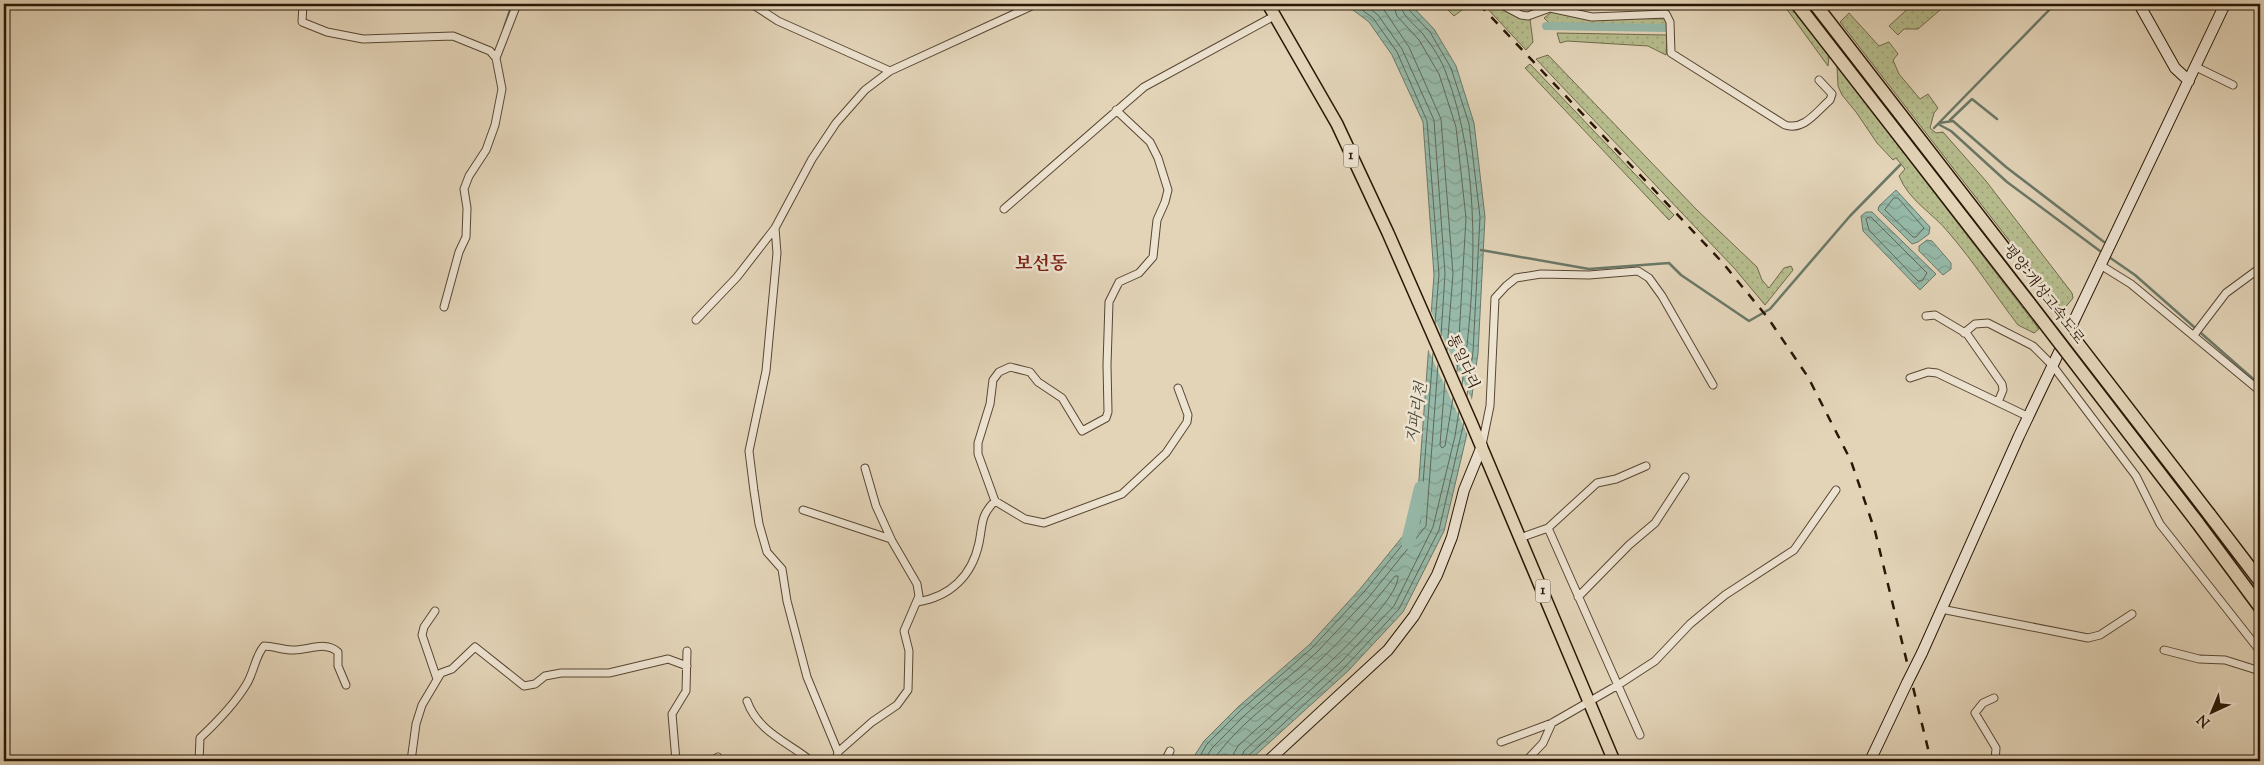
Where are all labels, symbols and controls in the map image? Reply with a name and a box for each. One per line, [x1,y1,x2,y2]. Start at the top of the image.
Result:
road number: 1 [1344,144,1358,168]
street label: 평양-개성고속도로 [1997,241,2089,350]
district label: 보선동 [1015,252,1068,278]
street label: 통일다리 [1441,331,1483,393]
water label: 지파리천 [1402,379,1434,445]
road number: 1 [1536,580,1550,602]
north arrow [2186,688,2236,738]
text: N [2193,709,2215,731]

